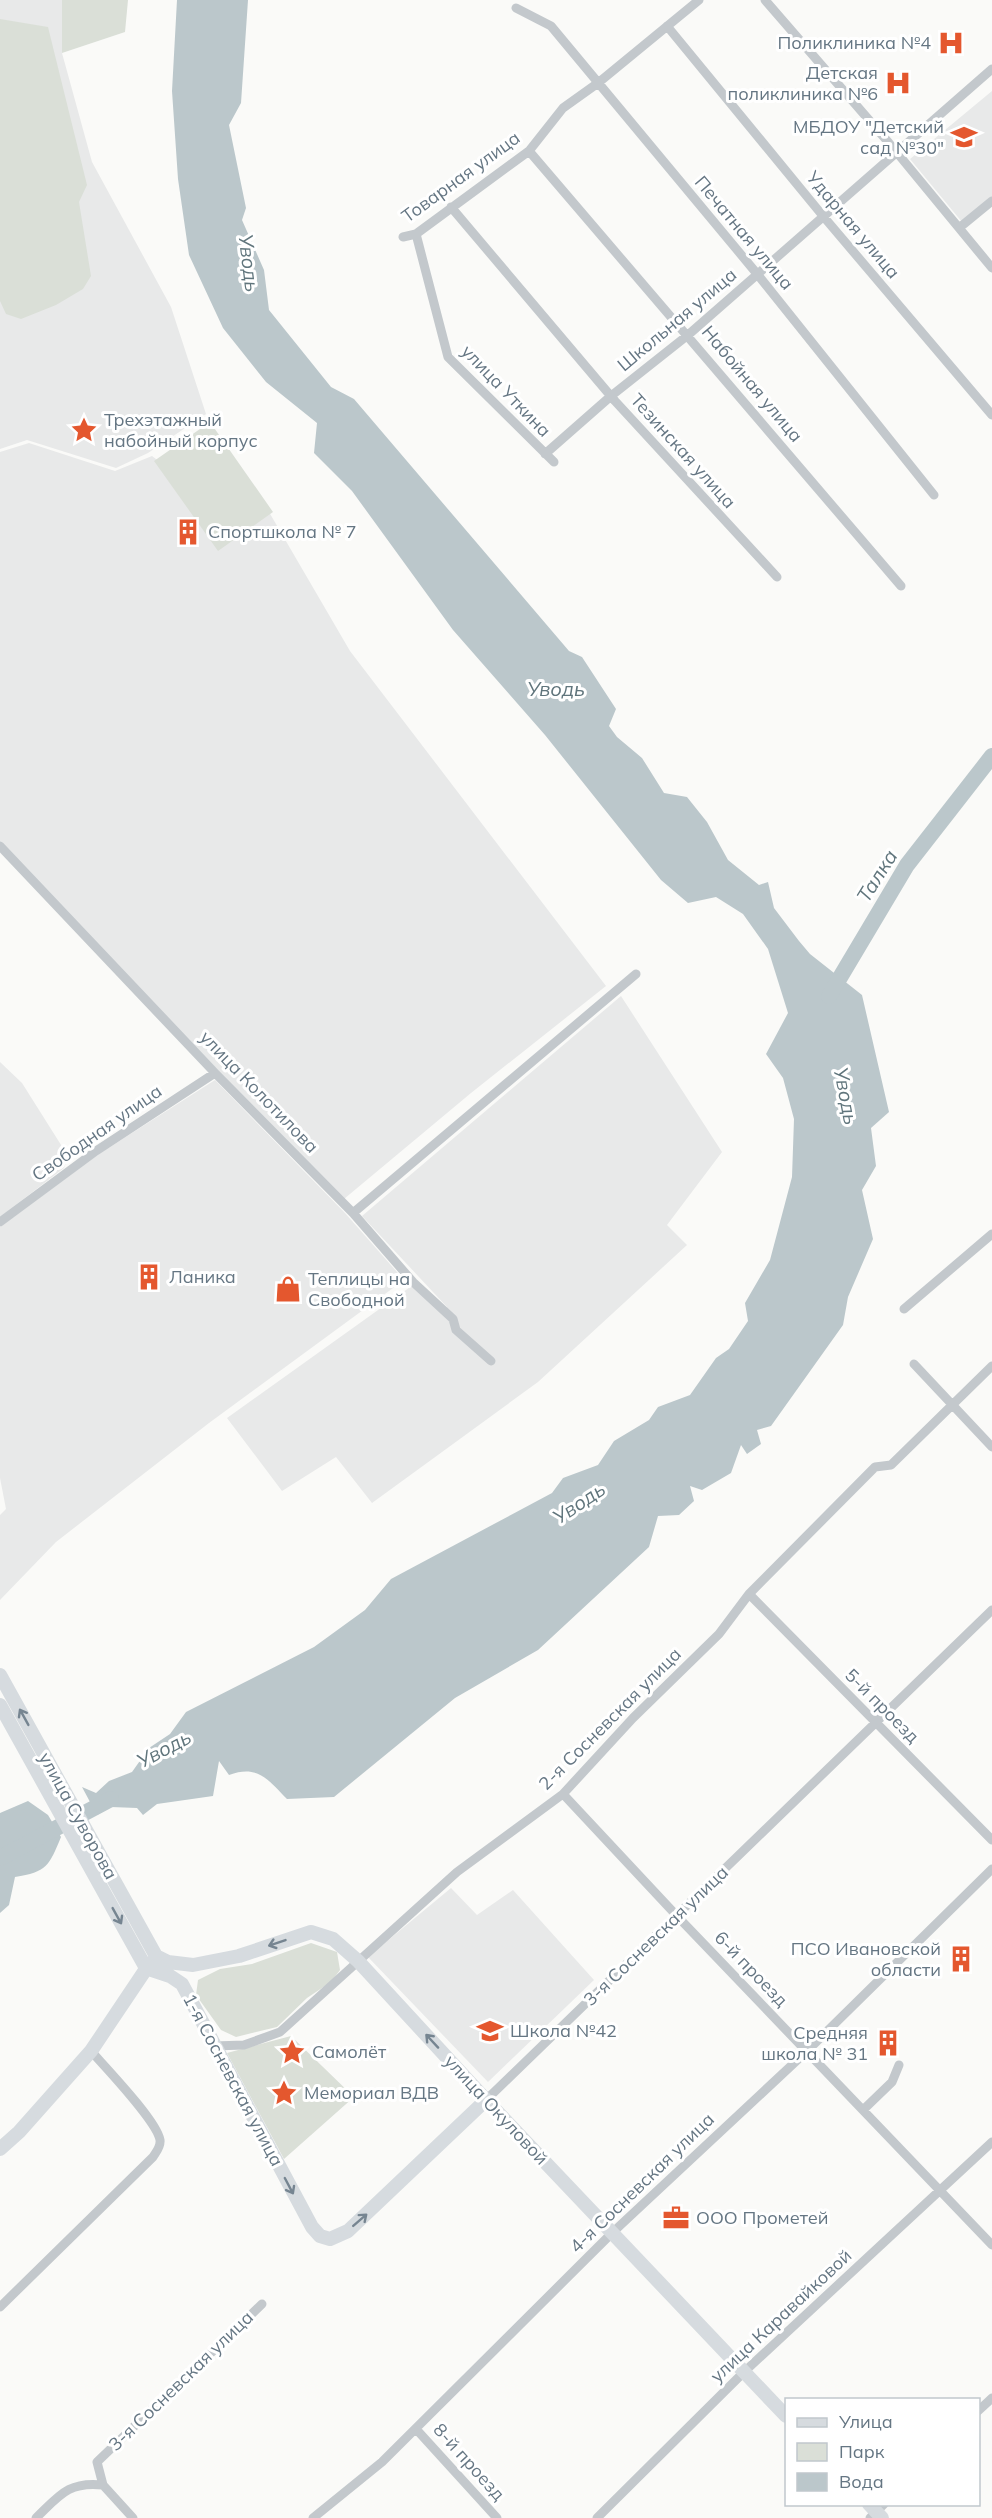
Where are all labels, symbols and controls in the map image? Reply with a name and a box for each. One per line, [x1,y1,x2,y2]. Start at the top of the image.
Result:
hospital icon: Поликлиника №4 [936,28,966,58]
place label: Поликлиника №4 [778,31,931,54]
place label: Детская поликлиника №6 [728,61,878,105]
hospital icon: Детская поликлиника №6 [883,68,913,98]
place label: МБДОУ "Детский сад №30" [793,115,944,159]
school or university icon: МБДОУ "Детский сад №30" [949,122,979,152]
street label: Товарная улица [397,126,524,227]
street label: Ударная улица [801,165,905,283]
street label: Печатная улица [690,171,799,294]
water label: Уводь [234,233,265,293]
street label: Школьная улица [612,263,741,376]
street label: Набойная улица [697,321,808,447]
street label: улица Уткина [457,340,556,442]
street label: Тезинская улица [626,388,741,513]
place label: Трехэтажный набойный корпус [104,408,258,452]
place icon: Трехэтажный набойный корпус [69,415,99,445]
building icon: Спортшкола № 7 [173,517,203,547]
place label: Спортшкола № 7 [208,520,357,543]
water label: Уводь [527,676,585,701]
water label: Талка [851,845,902,907]
street label: улица Колотилова [195,1026,324,1158]
water label: Уводь [829,1065,864,1127]
street label: Свободная улица [27,1079,166,1186]
building icon: Ланика [134,1262,164,1292]
place label: Ланика [169,1265,236,1288]
place label: Теплицы на Свободной [308,1267,410,1311]
shop icon: Теплицы на Свободной [273,1274,303,1304]
water label: Уводь [548,1476,610,1529]
street label: 2-я Сосневская улица [534,1643,686,1795]
street label: 5-й проезд [840,1663,925,1748]
one-way arrow [18,1709,29,1727]
water label: Уводь [132,1724,195,1773]
street label: улица Суворова [34,1748,123,1883]
street label: 3-я Сосневская улица [578,1861,733,2011]
one-way arrow [111,1907,123,1924]
street label: 6-й проезд [710,1926,793,2011]
place label: ПСО Ивановской области [791,1937,941,1981]
one-way arrow [268,1938,287,1949]
building icon: ПСО Ивановской области [946,1944,976,1974]
street label: 1-я Сосневская улица [178,1989,289,2170]
school or university icon: Школа №42 [475,2016,505,2046]
place label: Школа №42 [510,2019,617,2042]
place label: Средняя школа № 31 [761,2021,868,2065]
building icon: Средняя школа № 31 [873,2028,903,2058]
one-way arrow [425,2034,439,2049]
place icon: Самолёт [277,2037,307,2067]
place label: Самолёт [312,2040,387,2063]
street label: улица Окуловой [439,2050,553,2169]
place icon: Мемориал ВДВ [269,2078,299,2108]
place label: Мемориал ВДВ [304,2081,439,2104]
street label: 4-я Сосневская улица [564,2108,719,2258]
one-way arrow [283,2177,295,2194]
office icon: ООО Прометей [661,2203,691,2233]
place label: ООО Прометей [696,2206,829,2229]
one-way arrow [352,2213,367,2227]
street label: улица Каравайковой [705,2244,856,2387]
street label: 3-я Сосневская улица [103,2306,258,2456]
legend [785,2398,980,2506]
text: Улица [838,2410,893,2433]
street label: 8-й проезд [429,2418,510,2505]
text: Парк [839,2440,885,2463]
text: Вода [839,2470,884,2493]

